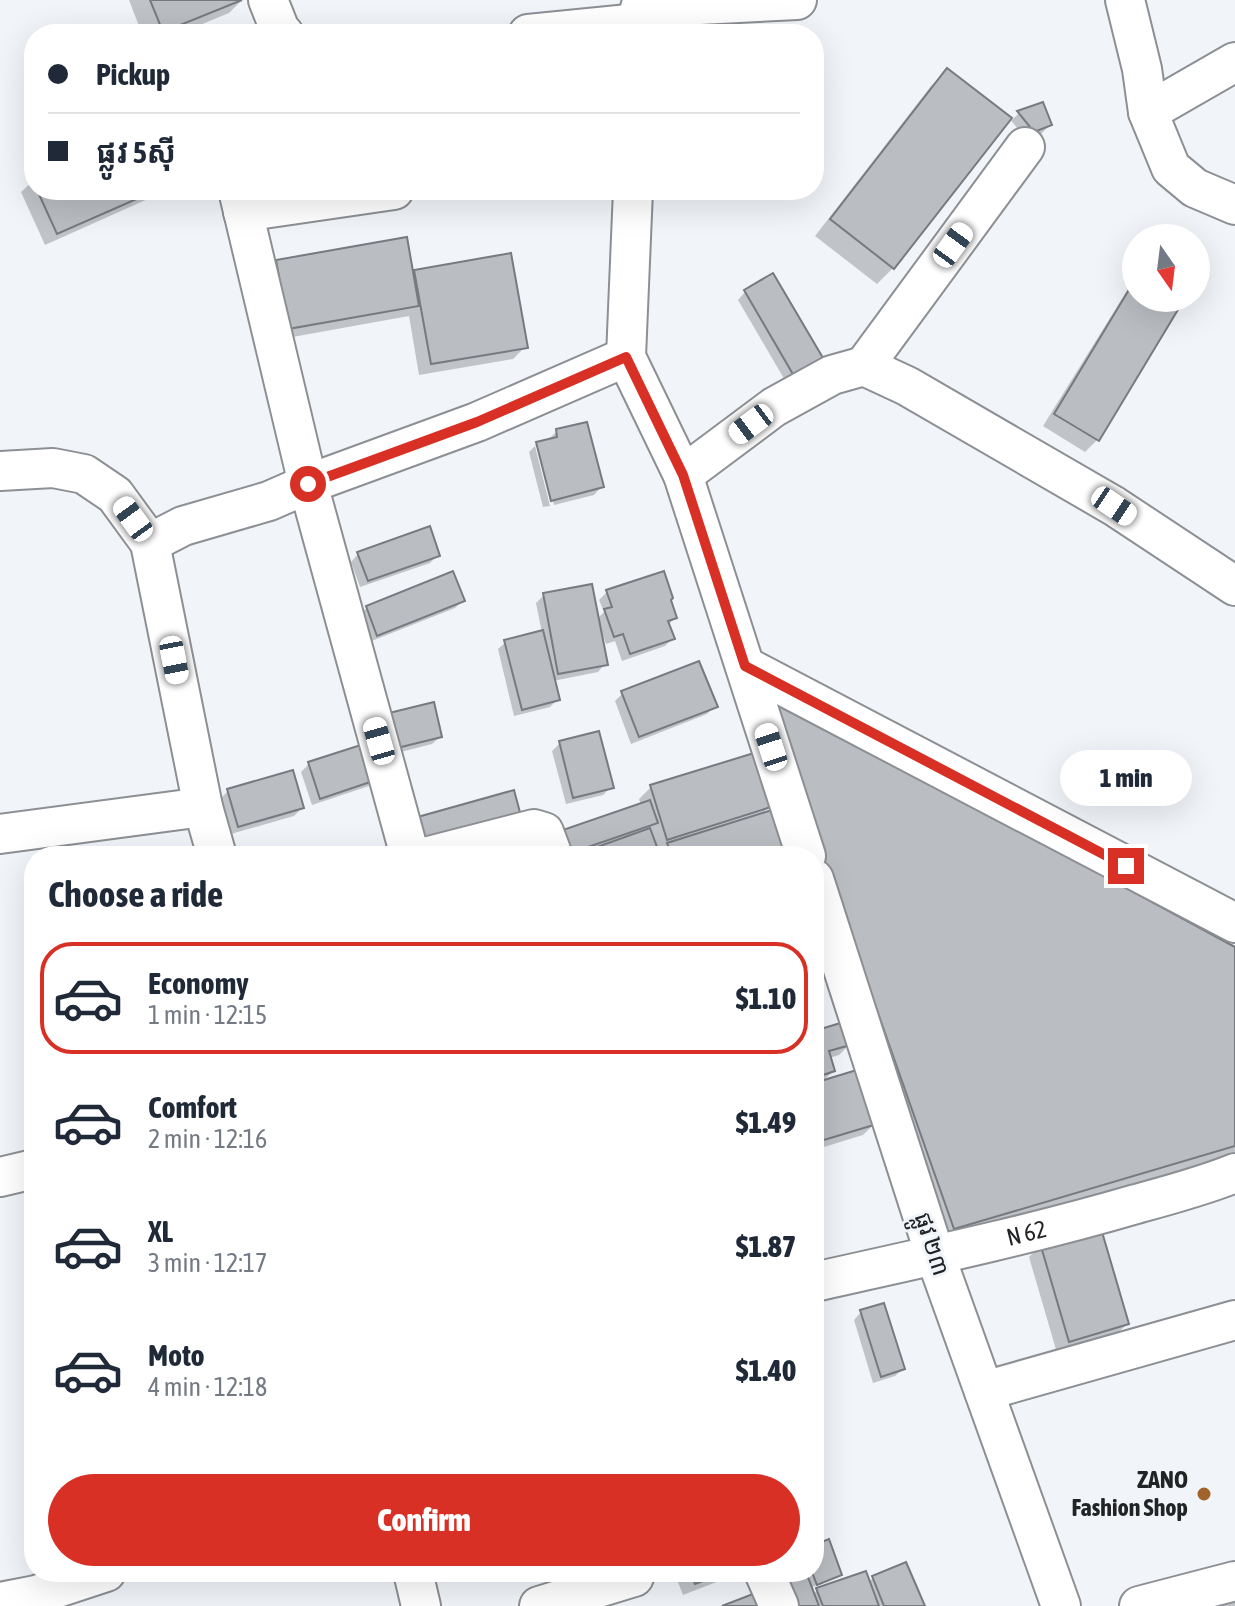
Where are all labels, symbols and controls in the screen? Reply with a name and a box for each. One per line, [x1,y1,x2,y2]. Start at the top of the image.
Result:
text: Pickup [96,57,170,91]
text: ផ្លូវ 5ស៊ី [96,135,176,169]
car [929,219,977,271]
north arrow [1122,224,1210,312]
map controls [1122,224,1210,312]
car [725,400,777,448]
route start [290,466,326,502]
car [1087,483,1141,529]
car [109,493,157,545]
car [158,634,190,686]
car [361,715,397,767]
car [752,720,790,774]
callout: 1 min [1060,750,1192,806]
text: 1 min [1099,763,1153,793]
route end [1108,848,1144,884]
text: Choose a ride [48,873,223,915]
icon: car [52,962,124,1034]
text: Economy [148,966,249,1000]
text: $1.10 [736,981,796,1015]
text: 1 min · 12:15 [148,1000,267,1030]
icon: car [52,1086,124,1158]
text: Comfort [148,1090,237,1124]
text: $1.49 [736,1105,796,1139]
text: 2 min · 12:16 [148,1124,267,1154]
street label: ផ្លូវ ២៣ [901,1209,955,1282]
icon: car [52,1210,124,1282]
text: XL [148,1214,173,1248]
street label: N 62 [1004,1215,1049,1251]
text: $1.87 [736,1229,796,1263]
text: 3 min · 12:17 [148,1248,267,1278]
icon: car [52,1334,124,1406]
text: Moto [148,1338,205,1372]
text: $1.40 [736,1353,796,1387]
text: 4 min · 12:18 [148,1372,267,1402]
place label: ZANO Fashion Shop [1071,1466,1188,1521]
button: Confirm [48,1474,800,1566]
marker: ZANO Fashion Shop [1195,1485,1213,1503]

